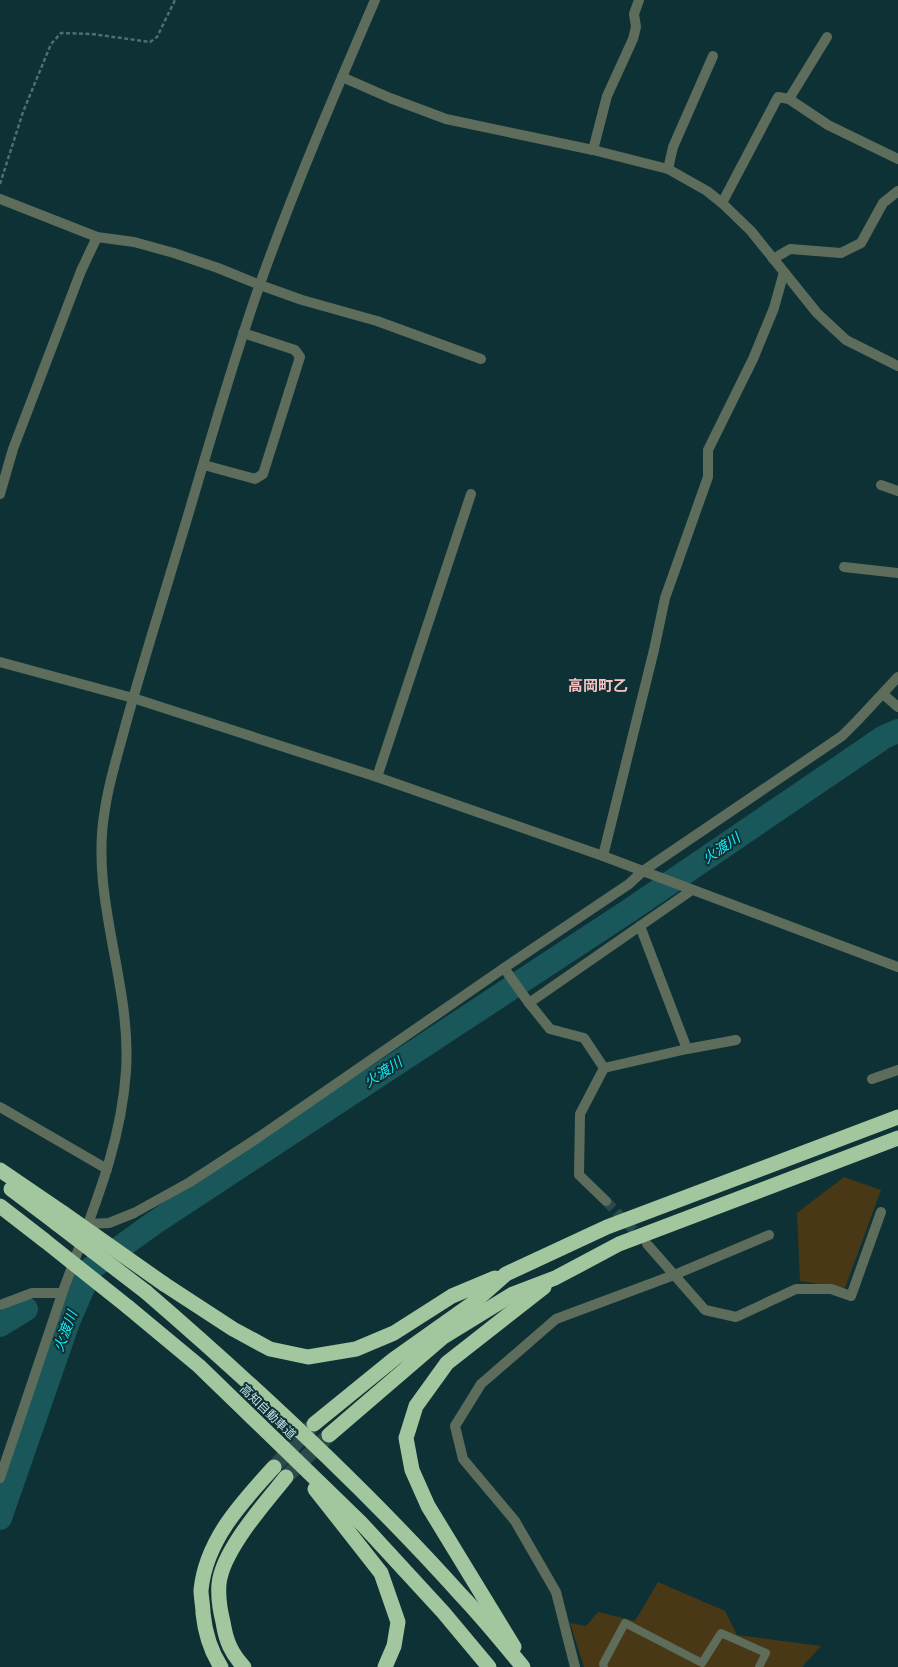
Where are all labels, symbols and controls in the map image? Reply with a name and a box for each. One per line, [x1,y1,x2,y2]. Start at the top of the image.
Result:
district label: 高岡町乙 [568,677,628,694]
water label: 火渡川 [699,829,745,866]
water label: 火渡川 [361,1053,407,1090]
water label: 火渡川 [50,1307,81,1353]
street label: 高知自動車道 [237,1382,299,1442]

